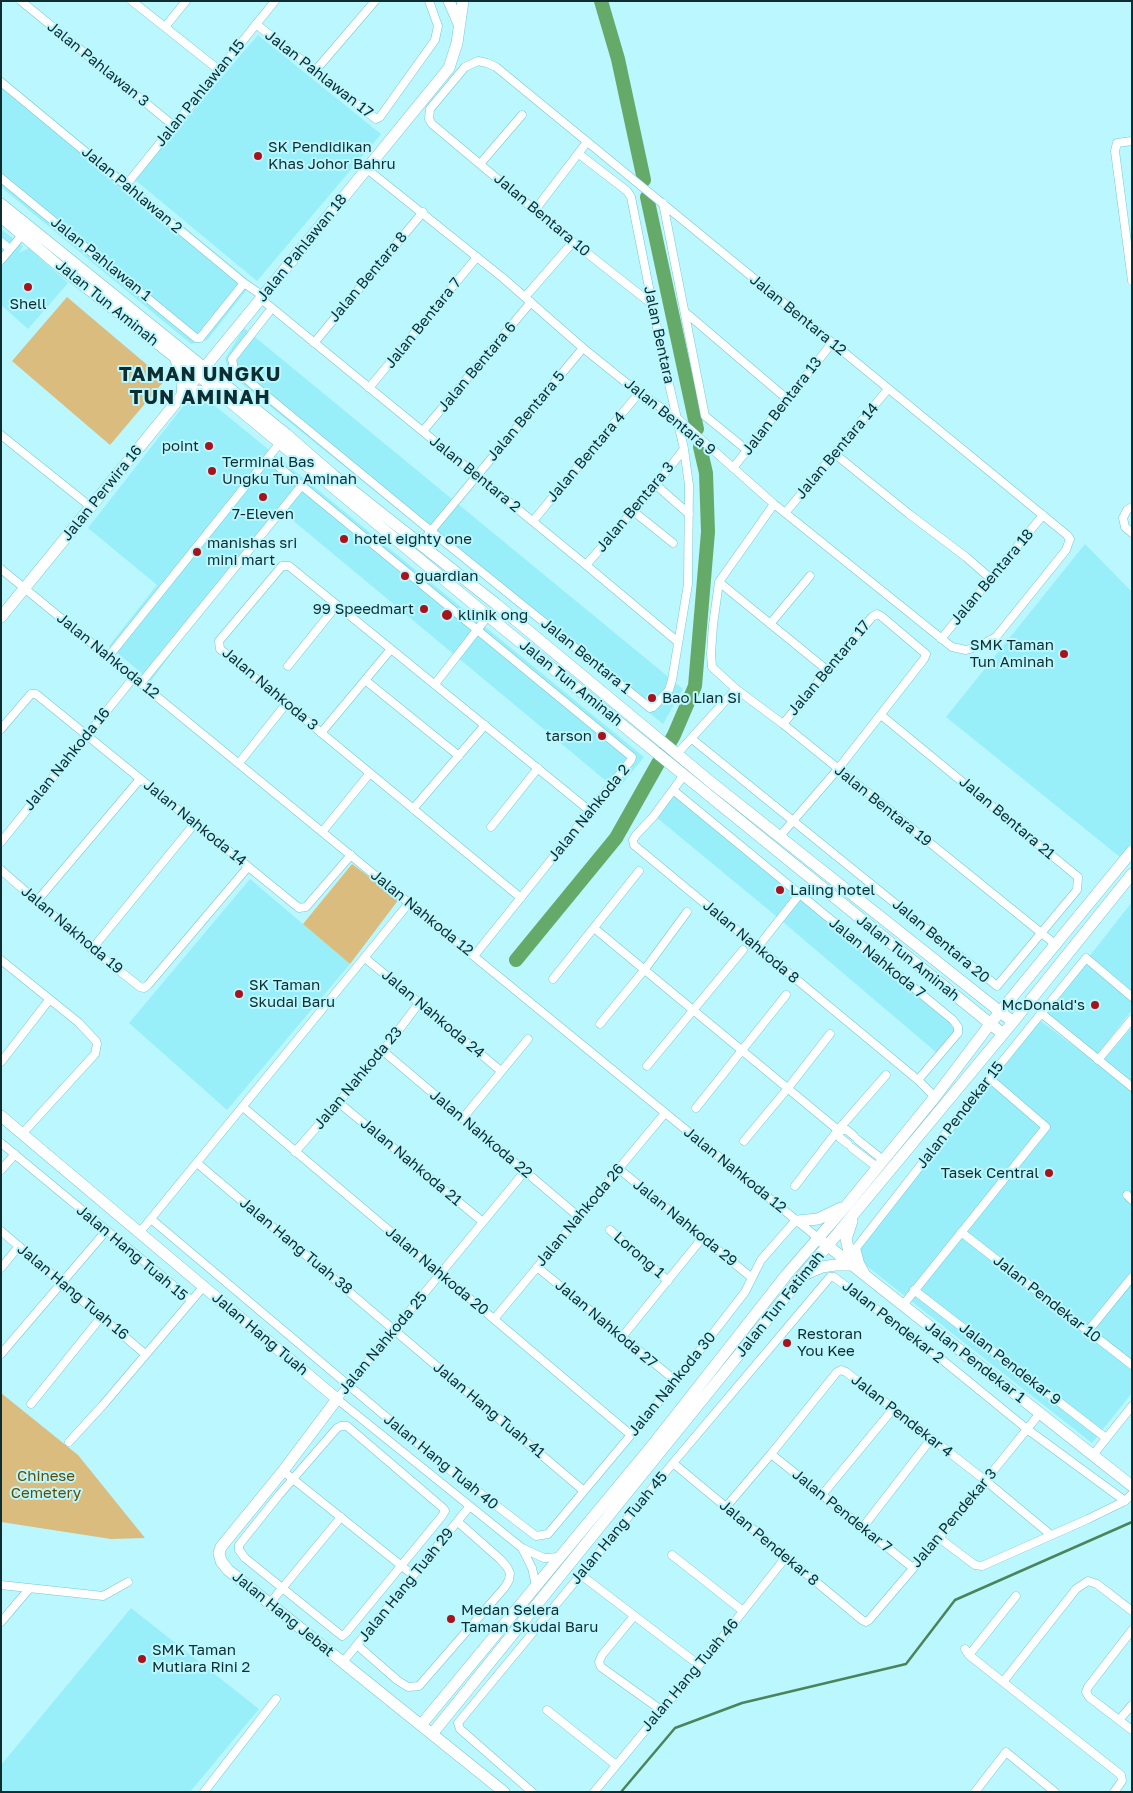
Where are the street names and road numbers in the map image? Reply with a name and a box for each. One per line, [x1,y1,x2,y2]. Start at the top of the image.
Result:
street label: Jalan Pahlawan 3 [44,17,152,111]
street label: Jalan Pahlawan 17 [261,26,377,122]
street label: Jalan Pahlawan 15 [151,36,249,150]
street label: Jalan Pahlawan 2 [78,143,186,237]
street label: Jalan Bentara 10 [490,170,594,260]
street label: Jalan Pahlawan 18 [253,191,351,305]
street label: Jalan Pahlawan 1 [47,213,155,305]
street label: Jalan Bentara 8 [325,228,411,326]
street label: Jalan Tun Aminah [52,256,162,350]
street label: Jalan Bentara 12 [746,270,850,360]
street label: Jalan Bentara 7 [381,274,465,372]
street label: Jalan Bentara [640,284,678,386]
street label: Jalan Bentara 6 [434,318,520,416]
street label: Jalan Bentara 13 [738,353,826,459]
street label: Jalan Bentara 5 [483,367,569,465]
street label: Jalan Bentara 9 [621,375,719,459]
street label: Jalan Bentara 14 [792,399,882,503]
street label: Jalan Bentara 4 [543,408,629,506]
street label: Jalan Bentara 2 [426,432,524,516]
street label: Jalan Perwira 16 [58,441,146,545]
street label: Jalan Bentara 3 [592,458,678,556]
street label: Jalan Bentara 18 [947,525,1037,629]
street label: Jalan Nahkoda 12 [53,609,163,703]
street label: Jalan Bentara 1 [537,614,635,698]
street label: Jalan Bentara 17 [784,617,874,719]
street label: Jalan Tun Aminah [516,636,626,730]
street label: Jalan Nahkoda 3 [218,644,322,734]
street label: Jalan Nahkoda 16 [20,704,114,814]
street label: Jalan Nahkoda 2 [544,761,634,865]
street label: Jalan Bentara 19 [831,761,935,851]
street label: Jalan Bentara 21 [956,773,1058,863]
street label: Jalan Nahkoda 14 [140,776,250,870]
street label: Jalan Nahkoda 12 [367,866,477,960]
street label: Jalan Nakhoda 19 [17,882,127,978]
street label: Jalan Bentara 20 [889,895,993,987]
street label: Jalan Nahkoda 8 [699,897,803,987]
street label: Jalan Tun Aminah [853,911,963,1005]
street label: Jalan Nahkoda 7 [825,914,929,1002]
street label: Jalan Nahkoda 24 [378,966,488,1062]
street label: Jalan Nahkoda 23 [310,1023,406,1133]
street label: Jalan Pendekar 15 [913,1058,1007,1172]
street label: Jalan Nahkoda 22 [426,1086,536,1182]
street label: Jalan Nahkoda 21 [357,1114,465,1210]
street label: Jalan Nahkoda 12 [680,1123,790,1217]
street label: Jalan Nahkoda 26 [532,1160,628,1270]
street label: Jalan Nahkoda 29 [629,1176,741,1270]
street label: Jalan Hang Tuah 38 [236,1194,356,1298]
street label: Jalan Hang Tuah 15 [73,1201,191,1305]
street label: Jalan Nahkoda 20 [382,1223,492,1319]
street label: Lorong 1 [610,1228,668,1282]
street label: Jalan Hang Tuah 16 [14,1240,132,1344]
street label: Jalan Tun Fatimah [732,1247,828,1361]
street label: Jalan Pendekar 10 [990,1251,1104,1347]
street label: Jalan Nahkoda 27 [551,1276,661,1372]
street label: Jalan Pendekar 2 [839,1277,947,1367]
street label: Jalan Nahkoda 25 [335,1288,431,1398]
street label: Jalan Hang Tuah [208,1289,312,1379]
street label: Jalan Pendekar 1 [921,1317,1029,1407]
street label: Jalan Pendekar 9 [956,1319,1064,1409]
street label: Jalan Nahkoda 30 [624,1328,720,1440]
street label: Jalan Hang Tuah 41 [430,1358,548,1462]
street label: Jalan Pendekar 4 [848,1371,956,1461]
street label: Jalan Hang Tuah 40 [380,1410,502,1514]
street label: Jalan Pendekar 7 [789,1465,895,1557]
street label: Jalan Pendekar 3 [907,1465,1001,1571]
street label: Jalan Hang Tuah 45 [567,1468,671,1588]
street label: Jalan Pendekar 8 [716,1496,822,1590]
street label: Jalan Hang Tuah 29 [355,1524,457,1646]
street label: Jalan Hang Jebat [228,1567,338,1661]
street label: Jalan Hang Tuah 46 [638,1615,742,1735]

